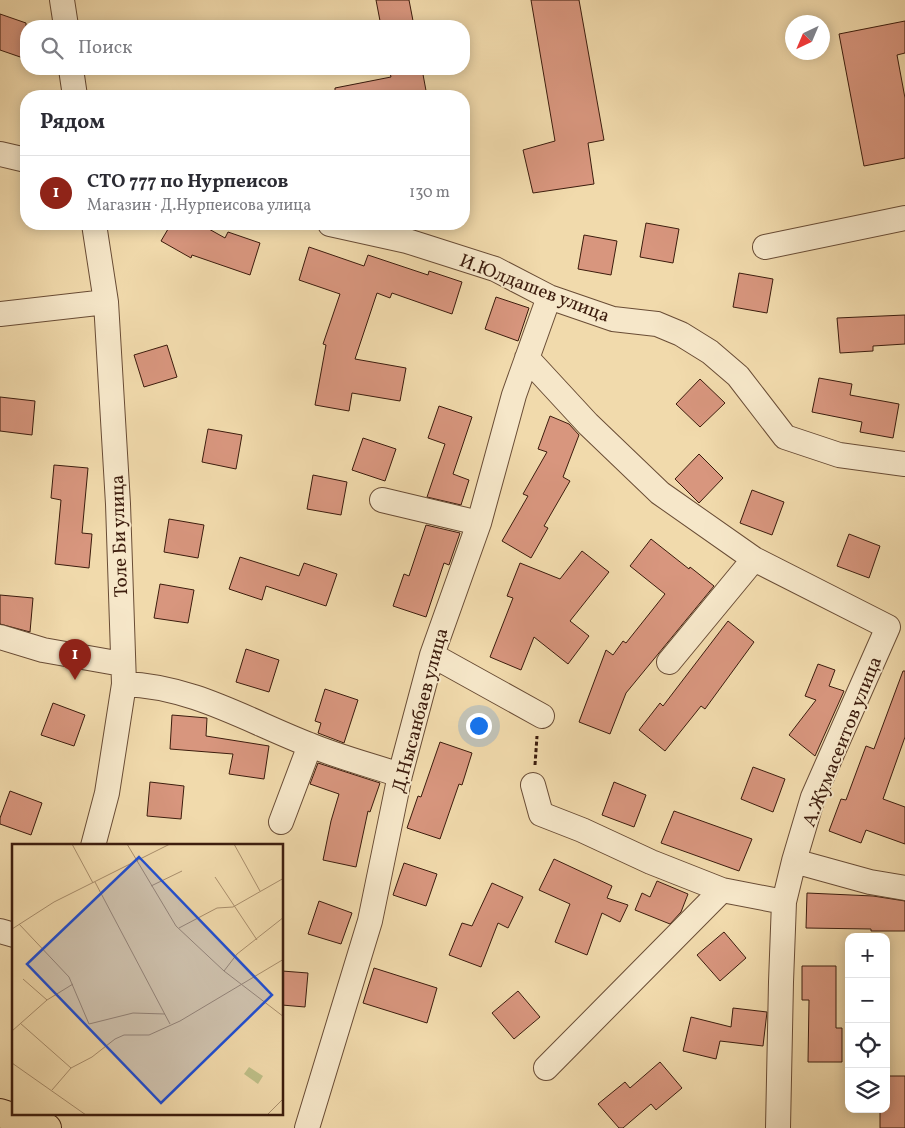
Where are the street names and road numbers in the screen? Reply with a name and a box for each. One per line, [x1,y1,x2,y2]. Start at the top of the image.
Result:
street label: И.Юлдашев улица [455,248,613,330]
street label: Толе Би улица [105,474,135,598]
street label: Д.Нысанбаев улица [386,625,455,796]
street label: А.Жумасеитов улица [797,653,889,831]

